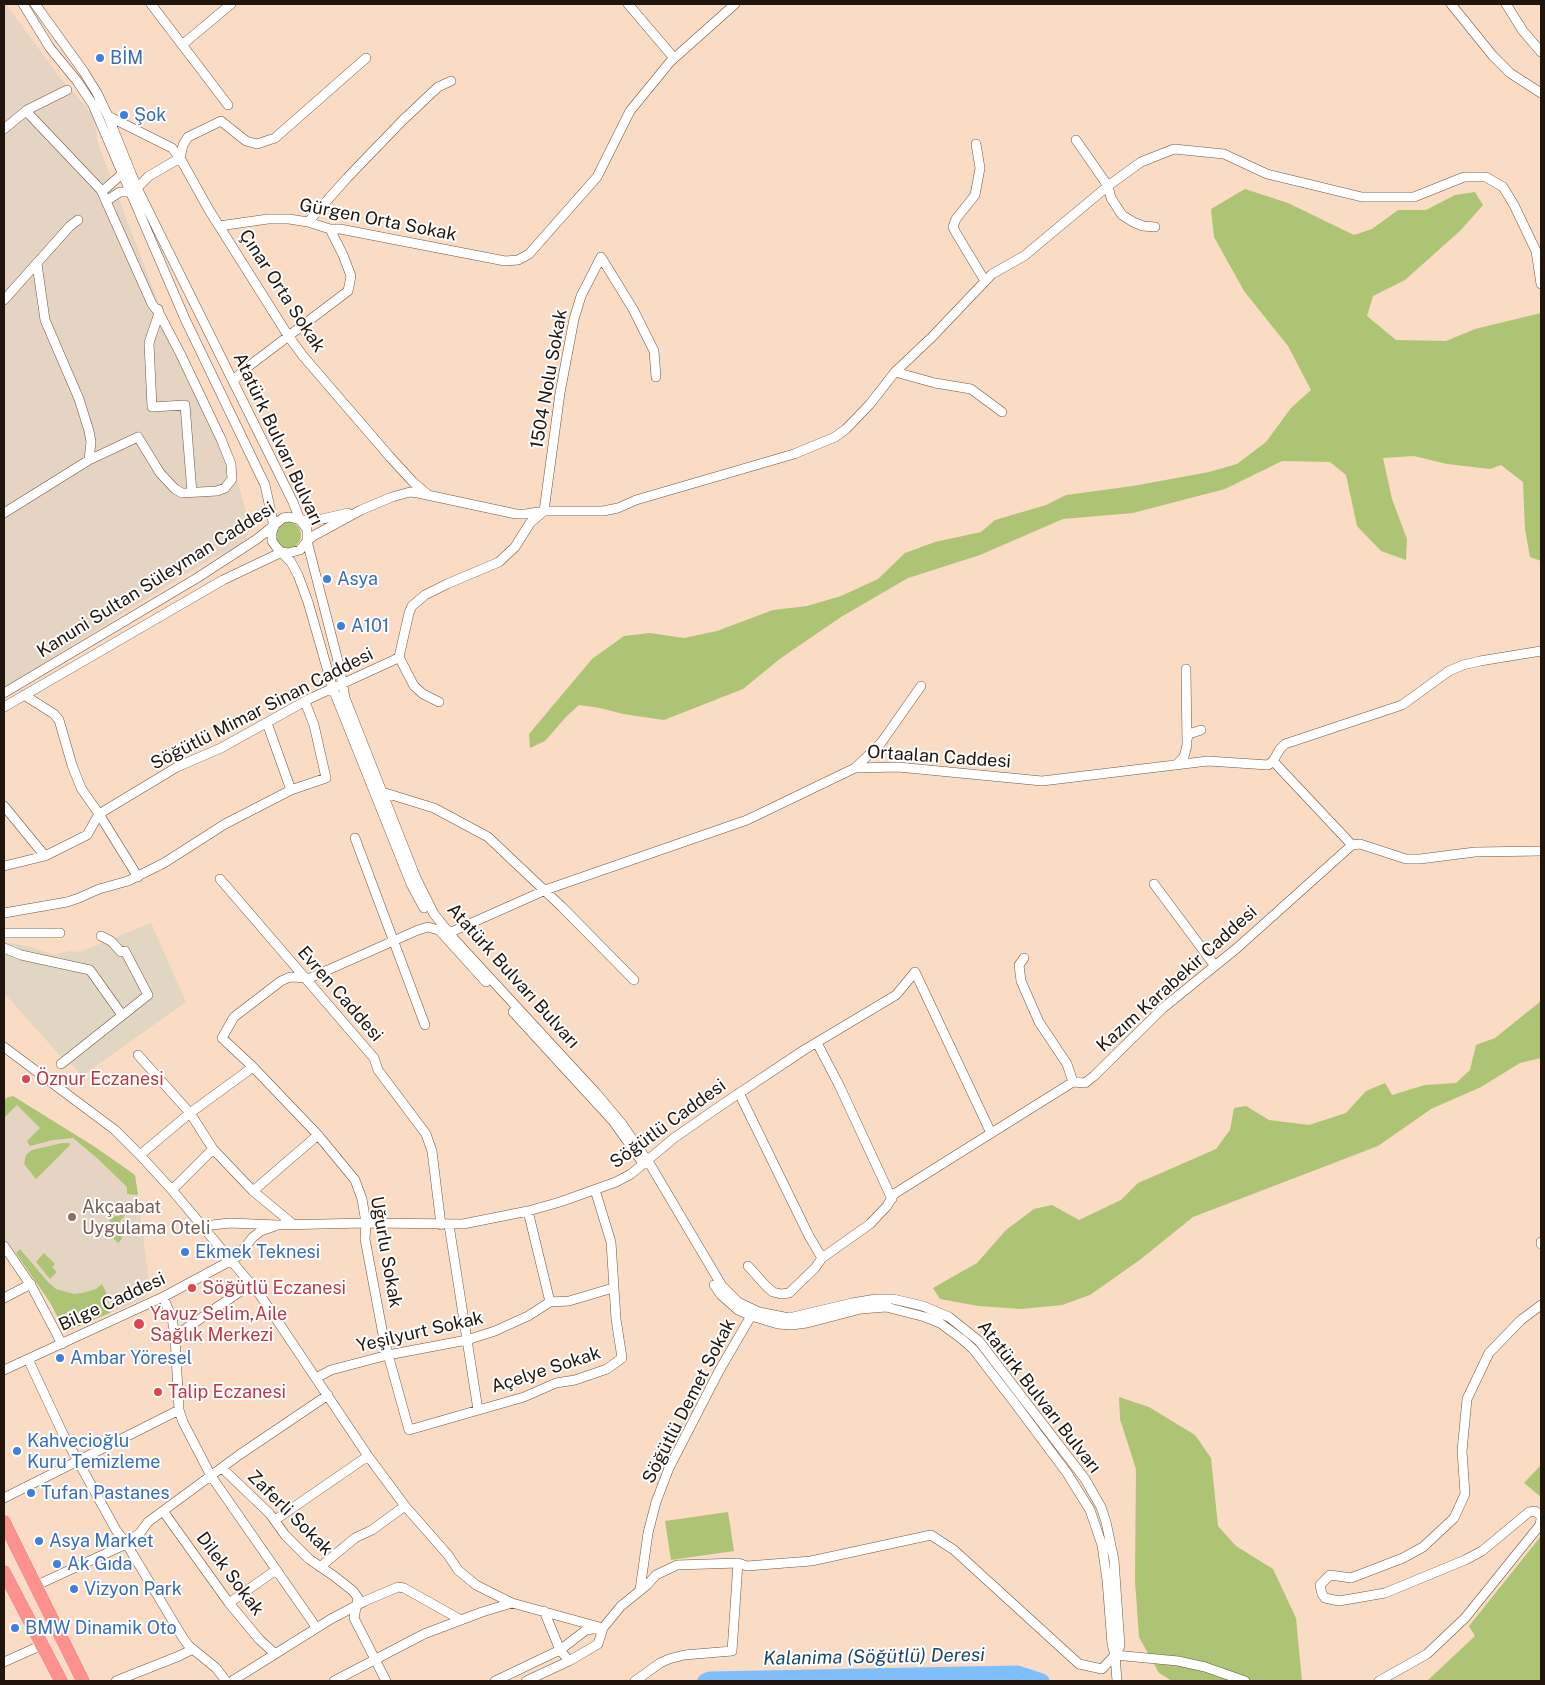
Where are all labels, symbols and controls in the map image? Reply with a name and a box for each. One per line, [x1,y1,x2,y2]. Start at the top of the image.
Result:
place label: BİM [110,47,143,69]
marker: BİM [94,52,106,64]
place label: Şok [134,104,166,126]
marker: Şok [118,109,130,121]
street label: Gürgen Orta Sokak [298,194,458,246]
street label: Çınar Orta Sokak [234,226,330,356]
street label: 1504 Nolu Sokak [526,308,572,450]
street label: Atatürk Bulvarı Bulvarı [229,349,327,529]
street label: Kanuni Sultan Süleyman Caddesi [33,498,279,662]
place label: Asya [337,568,378,590]
marker: Asya [321,573,333,585]
place label: A101 [351,615,389,637]
marker: A101 [335,620,347,632]
street label: Söğütlü Mimar Sinan Caddesi [147,643,377,775]
street label: Ortaalan Caddesi [866,741,1012,773]
street label: Atatürk Bulvarı Bulvarı [442,899,584,1053]
street label: Kazım Karabekir Caddesi [1092,901,1262,1057]
street label: Evren Caddesi [293,942,387,1046]
place label: Öznur Eczanesi [36,1068,164,1090]
marker: Öznur Eczanesi [20,1073,32,1085]
street label: Söğütlü Caddesi [606,1075,730,1173]
street label: Uğurlu Sokak [366,1195,406,1309]
place label: Akçaabat Uygulama Oteli [82,1196,210,1238]
marker: Akçaabat Uygulama Oteli [66,1211,78,1223]
place label: Ekmek Teknesi [195,1241,320,1263]
marker: Ekmek Teknesi [179,1246,191,1258]
street label: Bilge Caddesi [55,1268,169,1336]
place label: Söğütlü Eczanesi [202,1277,346,1299]
marker: Söğütlü Eczanesi [186,1282,198,1294]
place label: Yavuz Selim,Aile Sağlık Merkezi [150,1303,287,1346]
street label: Yeşilyurt Sokak [355,1307,485,1357]
street label: Söğütlü Demet Sokak [638,1315,740,1487]
street label: Atatürk Bulvarı Bulvarı [973,1316,1105,1478]
marker: Yavuz Selim,Aile Sağlık Merkezi [132,1317,146,1331]
street label: Açelye Sokak [489,1342,603,1398]
place label: Ambar Yöresel [70,1347,192,1369]
marker: Ambar Yöresel [54,1352,66,1364]
place label: Talip Eczanesi [168,1381,286,1403]
marker: Talip Eczanesi [152,1386,164,1398]
place label: Kahvecioğlu Kuru Temizleme [27,1430,160,1472]
marker: Kahvecioğlu Kuru Temizleme [11,1445,23,1457]
street label: Zaferli Sokak [243,1466,337,1560]
place label: Tufan Pastanes [41,1482,170,1504]
marker: Tufan Pastanes [25,1487,37,1499]
street label: Dilek Sokak [192,1528,268,1620]
place label: Asya Market [49,1530,154,1552]
marker: Asya Market [33,1535,45,1547]
place label: Ak Gıda [67,1553,133,1575]
marker: Ak Gıda [51,1558,63,1570]
place label: Vizyon Park [84,1578,182,1600]
marker: Vizyon Park [68,1583,80,1595]
place label: BMW Dinamik Oto [25,1617,177,1639]
marker: BMW Dinamik Oto [9,1622,21,1634]
water label: Kalanima (Söğütlü) Deresi [763,1644,985,1670]

